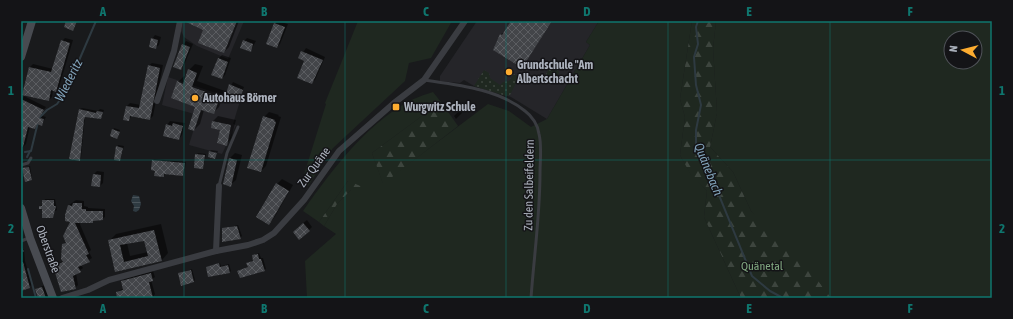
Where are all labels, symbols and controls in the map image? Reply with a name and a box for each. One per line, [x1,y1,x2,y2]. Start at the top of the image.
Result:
text: A [99,4,107,19]
text: B [261,4,268,19]
text: C [423,4,429,19]
text: D [583,4,591,19]
text: E [746,4,752,19]
text: F [907,4,913,19]
north arrow [943,30,983,70]
text: N [947,45,959,53]
water label: Wiederitz [51,56,86,104]
place label: Grundschule "Am Albertschacht [516,58,593,86]
marker: Grundschule "Am Albertschacht [504,67,514,77]
text: 1 [8,83,14,98]
text: 1 [999,83,1005,98]
place label: Autohaus Börner [202,91,277,105]
marker: Autohaus Börner [190,93,200,103]
place label: Wurgwitz Schule [403,100,476,114]
marker: Wurgwitz Schule [391,102,401,112]
street label: Zu den Salbeifeldern [521,139,537,231]
water label: Quänebach [691,141,726,198]
street label: Zur Quäne [295,144,333,190]
text: 2 [8,221,14,236]
text: 2 [999,221,1005,236]
street label: Oberstraße [33,223,63,275]
park label: Quänetal [741,259,784,273]
text: A [99,301,107,316]
text: B [261,301,268,316]
text: C [423,301,429,316]
text: D [583,301,591,316]
text: E [746,301,752,316]
text: F [907,301,913,316]

